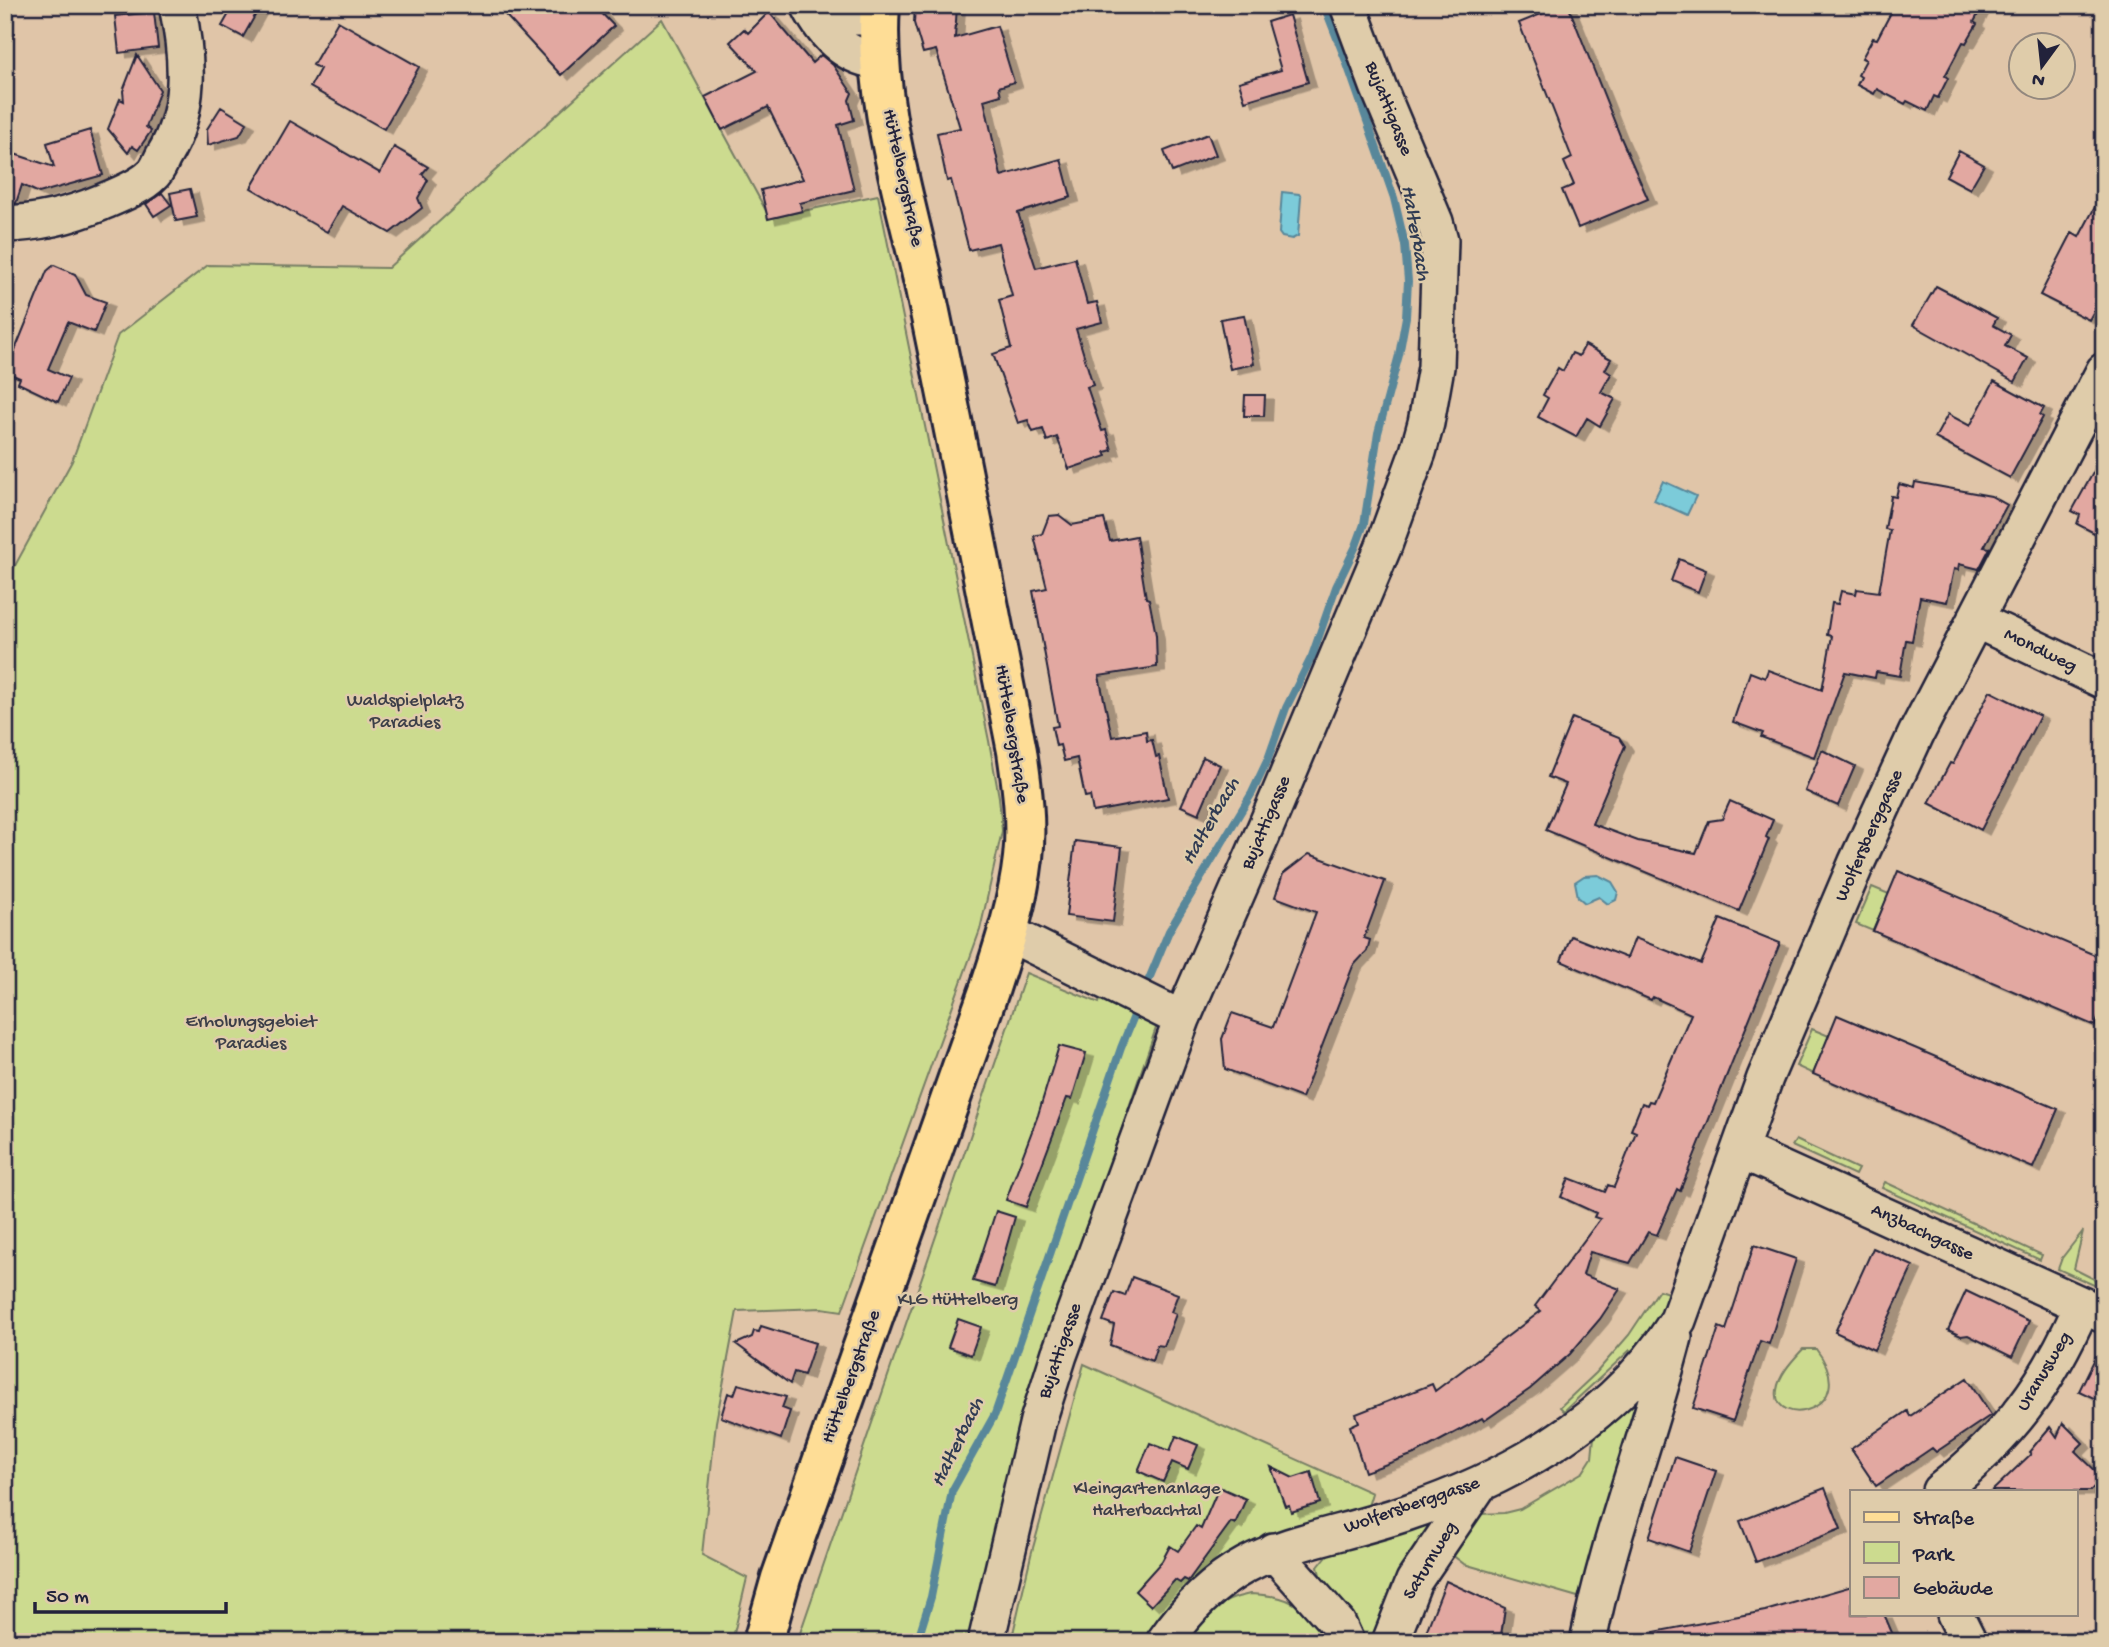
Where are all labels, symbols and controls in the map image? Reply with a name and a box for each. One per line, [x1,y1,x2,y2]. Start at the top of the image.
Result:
north arrow [2008,32,2078,102]
street label: Bujattigasse [1358,58,1417,160]
text: N [2030,66,2047,92]
street label: Hüttelbergstraße [876,107,928,249]
water label: Halterbach [1393,183,1435,283]
street label: Mondweg [2000,623,2081,679]
street label: Hüttelbergstraße [989,663,1033,805]
park label: Waldspielplatz Paradies [347,690,464,735]
street label: Wolfersberggasse [1831,766,1909,906]
water label: Halterbach [1177,773,1247,870]
street label: Bujattigasse [1237,773,1297,874]
park label: Erholungsgebiet Paradies [186,1011,319,1056]
street label: Anzbachgasse [1867,1199,1977,1267]
park label: KLG Hüttelberg [898,1289,1018,1312]
street label: Bujattigasse [1034,1300,1088,1403]
street label: Hüttelbergstraße [817,1307,887,1447]
street label: Uranusweg [2012,1328,2078,1416]
water label: Halterbach [927,1394,992,1492]
street label: Wolfersberggasse [1341,1472,1483,1540]
park label: Kleingartenanlage Halterbachtal [1073,1478,1221,1523]
legend [1850,1490,2078,1616]
text: Straße [1913,1508,1975,1533]
street label: Saturnweg [1399,1518,1463,1604]
text: Park [1912,1544,1956,1569]
scale bar [35,1570,226,1614]
text: Gebäude [1913,1578,1994,1603]
text: 50 m [46,1586,89,1611]

